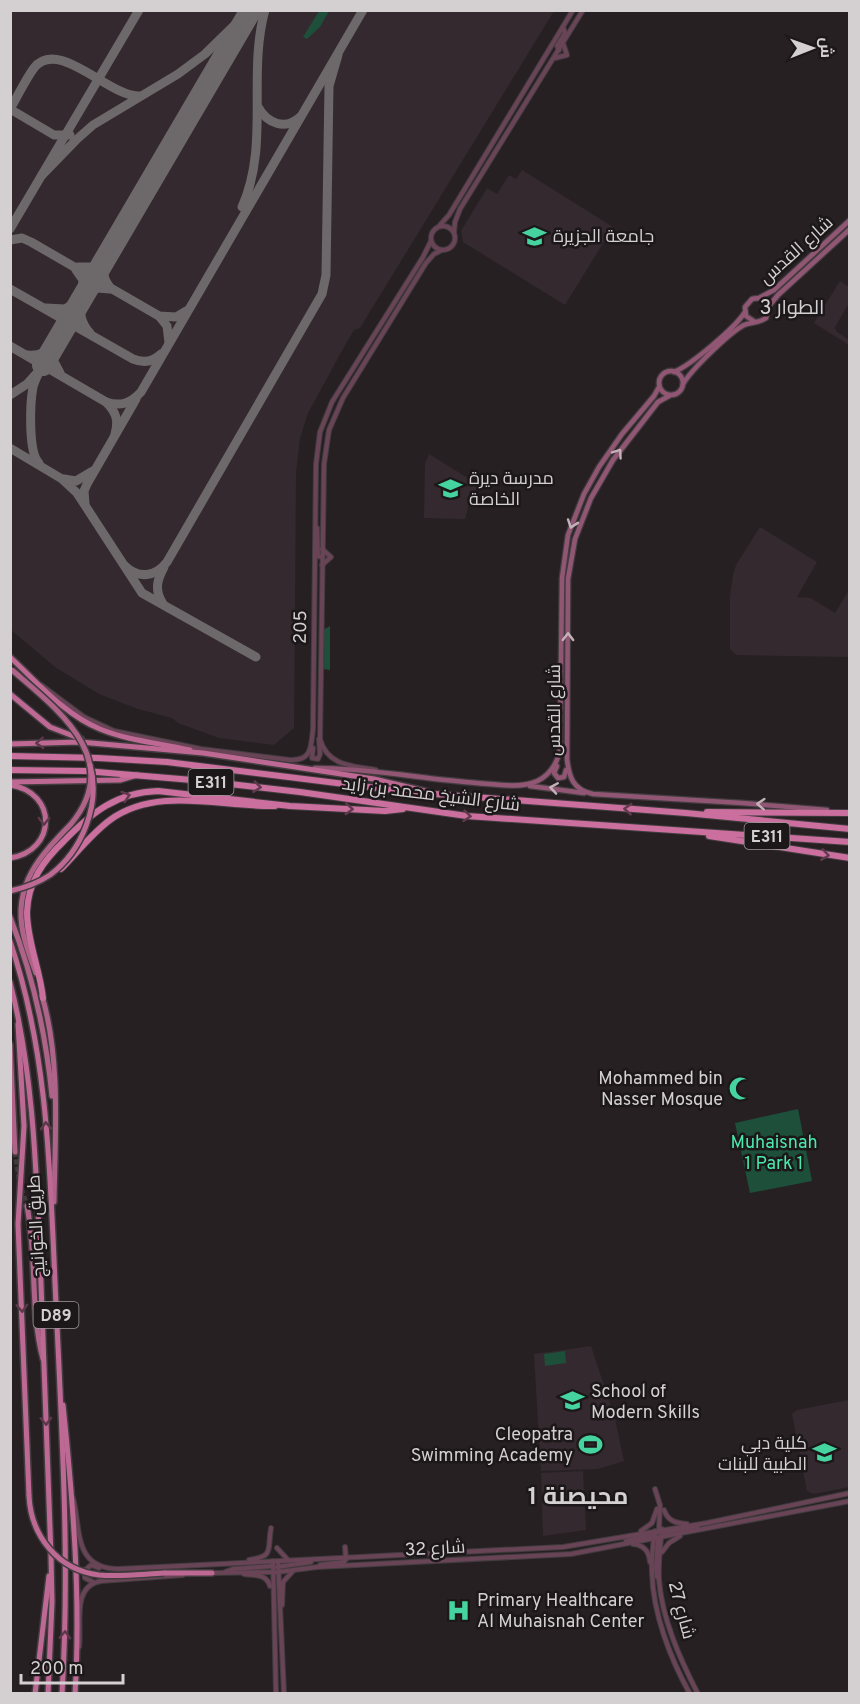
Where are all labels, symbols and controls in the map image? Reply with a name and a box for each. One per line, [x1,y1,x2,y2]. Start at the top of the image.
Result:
north arrow [782,18,842,78]
text: ش [815,37,835,58]
street label: شارع القدس [755,212,839,290]
school or university icon: جامعة الجزيرة [522,223,548,249]
place label: جامعة الجزيرة [553,226,654,249]
district label: الطوار 3 [760,296,824,322]
one-way arrow [611,449,622,460]
place label: مدرسة ديرة الخاصة [469,468,554,512]
school or university icon: مدرسة ديرة الخاصة [438,475,464,501]
one-way arrow [566,518,579,529]
street label: 205 [290,610,313,644]
one-way arrow [562,633,574,642]
street label: شارع القدس [544,664,567,756]
one-way arrow [36,736,45,749]
road number: E311 [188,769,234,795]
street label: شارع الشيخ محمد بن زايد [340,773,521,818]
one-way arrow [253,780,262,793]
one-way arrow [549,782,559,795]
one-way arrow [120,791,131,803]
one-way arrow [757,798,766,811]
one-way arrow [344,802,353,815]
one-way arrow [623,803,632,816]
one-way arrow [463,809,472,822]
one-way arrow [38,817,50,826]
road number: E311 [744,823,789,849]
one-way arrow [821,848,830,860]
place label: Mohammed bin Nasser Mosque [598,1068,723,1112]
mosque icon: Mohammed bin Nasser Mosque [728,1075,754,1101]
one-way arrow [39,1121,52,1130]
park label: Muhaisnah 1 Park 1 [730,1132,818,1176]
street label: طريق الخوانيج [23,1174,52,1278]
road number: D89 [34,1302,78,1328]
one-way arrow [15,1304,28,1313]
place label: School of Modern Skills [591,1381,700,1425]
school or university icon: School of Modern Skills [560,1388,586,1414]
one-way arrow [39,1416,52,1425]
place label: Cleopatra Swimming Academy [411,1424,573,1468]
sports icon: Cleopatra Swimming Academy [578,1431,604,1457]
place label: كلية دبي الطبية للبنات [718,1433,807,1477]
school or university icon: كلية دبي الطبية للبنات [812,1440,838,1466]
district label: محيصنة 1 [528,1483,628,1513]
street label: شارع 32 [404,1536,466,1563]
street label: شارع 27 [662,1579,699,1642]
place label: Primary Healthcare Al Muhaisnah Center [477,1590,645,1634]
hospital icon: Primary Healthcare Al Muhaisnah Center [446,1597,472,1623]
one-way arrow [59,1631,72,1640]
scale bar [21,1647,123,1685]
text: 200 m [30,1658,83,1681]

